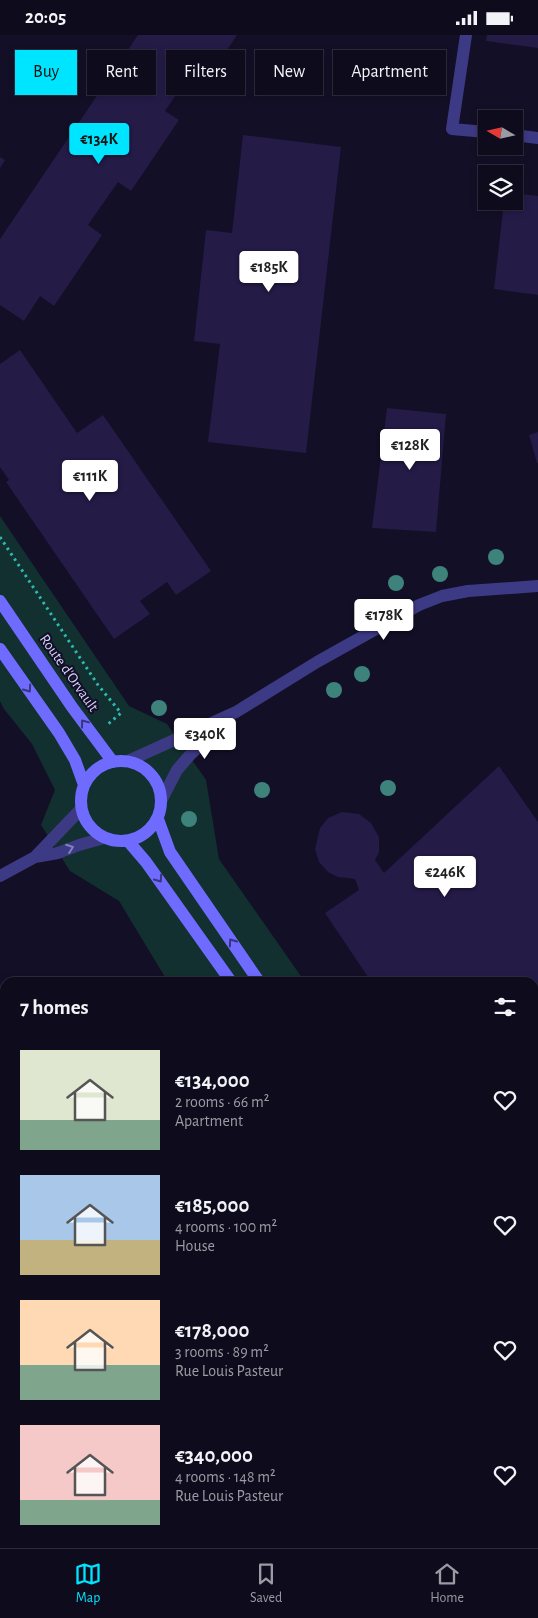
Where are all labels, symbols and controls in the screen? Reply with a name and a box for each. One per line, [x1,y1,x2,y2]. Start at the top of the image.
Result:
text: 20:05 [25,8,66,27]
chip: Buy [15,50,77,95]
chip: Rent [87,50,156,95]
chip: Filters [166,50,245,95]
chip: New [255,50,323,95]
chip: Apartment [333,50,446,95]
north arrow [478,110,522,155]
map controls [478,110,523,210]
pin: €134K [64,123,134,165]
text: €134K [80,131,118,147]
button: layers [478,165,523,210]
pin: €185K [234,251,304,293]
text: €185K [250,259,288,275]
pin: €128K [375,429,445,471]
text: €128K [391,437,429,453]
pin: €111K [55,459,125,502]
text: €111K [73,468,107,484]
pin: €178K [349,599,419,641]
text: €178K [365,607,403,623]
street label: Route d'Orvault [37,632,101,715]
one-way arrow [22,683,31,693]
pin: €340K [170,717,240,760]
one-way arrow [81,719,90,729]
text: €340K [185,726,225,742]
one-way arrow [65,844,73,854]
pin: €246K [410,855,480,898]
text: €246K [425,864,465,880]
one-way arrow [153,873,162,883]
one-way arrow [229,939,238,948]
icon: filters [491,993,519,1021]
text: 7 homes [20,997,89,1018]
icon: home [60,1070,120,1130]
text: €134,000 [175,1070,250,1091]
icon: heart [491,1086,519,1114]
text: 2 rooms · 66 m² [175,1094,269,1110]
text: Apartment [175,1113,243,1129]
icon: home [60,1195,120,1255]
text: €185,000 [175,1195,249,1216]
icon: heart [491,1211,519,1239]
text: 4 rooms · 100 m² [175,1219,277,1235]
text: House [175,1238,215,1254]
icon: home [60,1320,120,1380]
text: €178,000 [175,1320,249,1341]
icon: heart [491,1336,519,1364]
text: 3 rooms · 89 m² [175,1344,269,1360]
text: Rue Louis Pasteur [175,1363,283,1379]
icon: home [60,1445,120,1505]
text: €340,000 [175,1445,253,1466]
icon: heart [491,1461,519,1489]
text: 4 rooms · 148 m² [175,1469,276,1485]
text: Rue Louis Pasteur [175,1488,283,1504]
tab: Map [74,1560,102,1607]
tab: Saved [250,1560,282,1607]
tab: Home [430,1560,464,1607]

